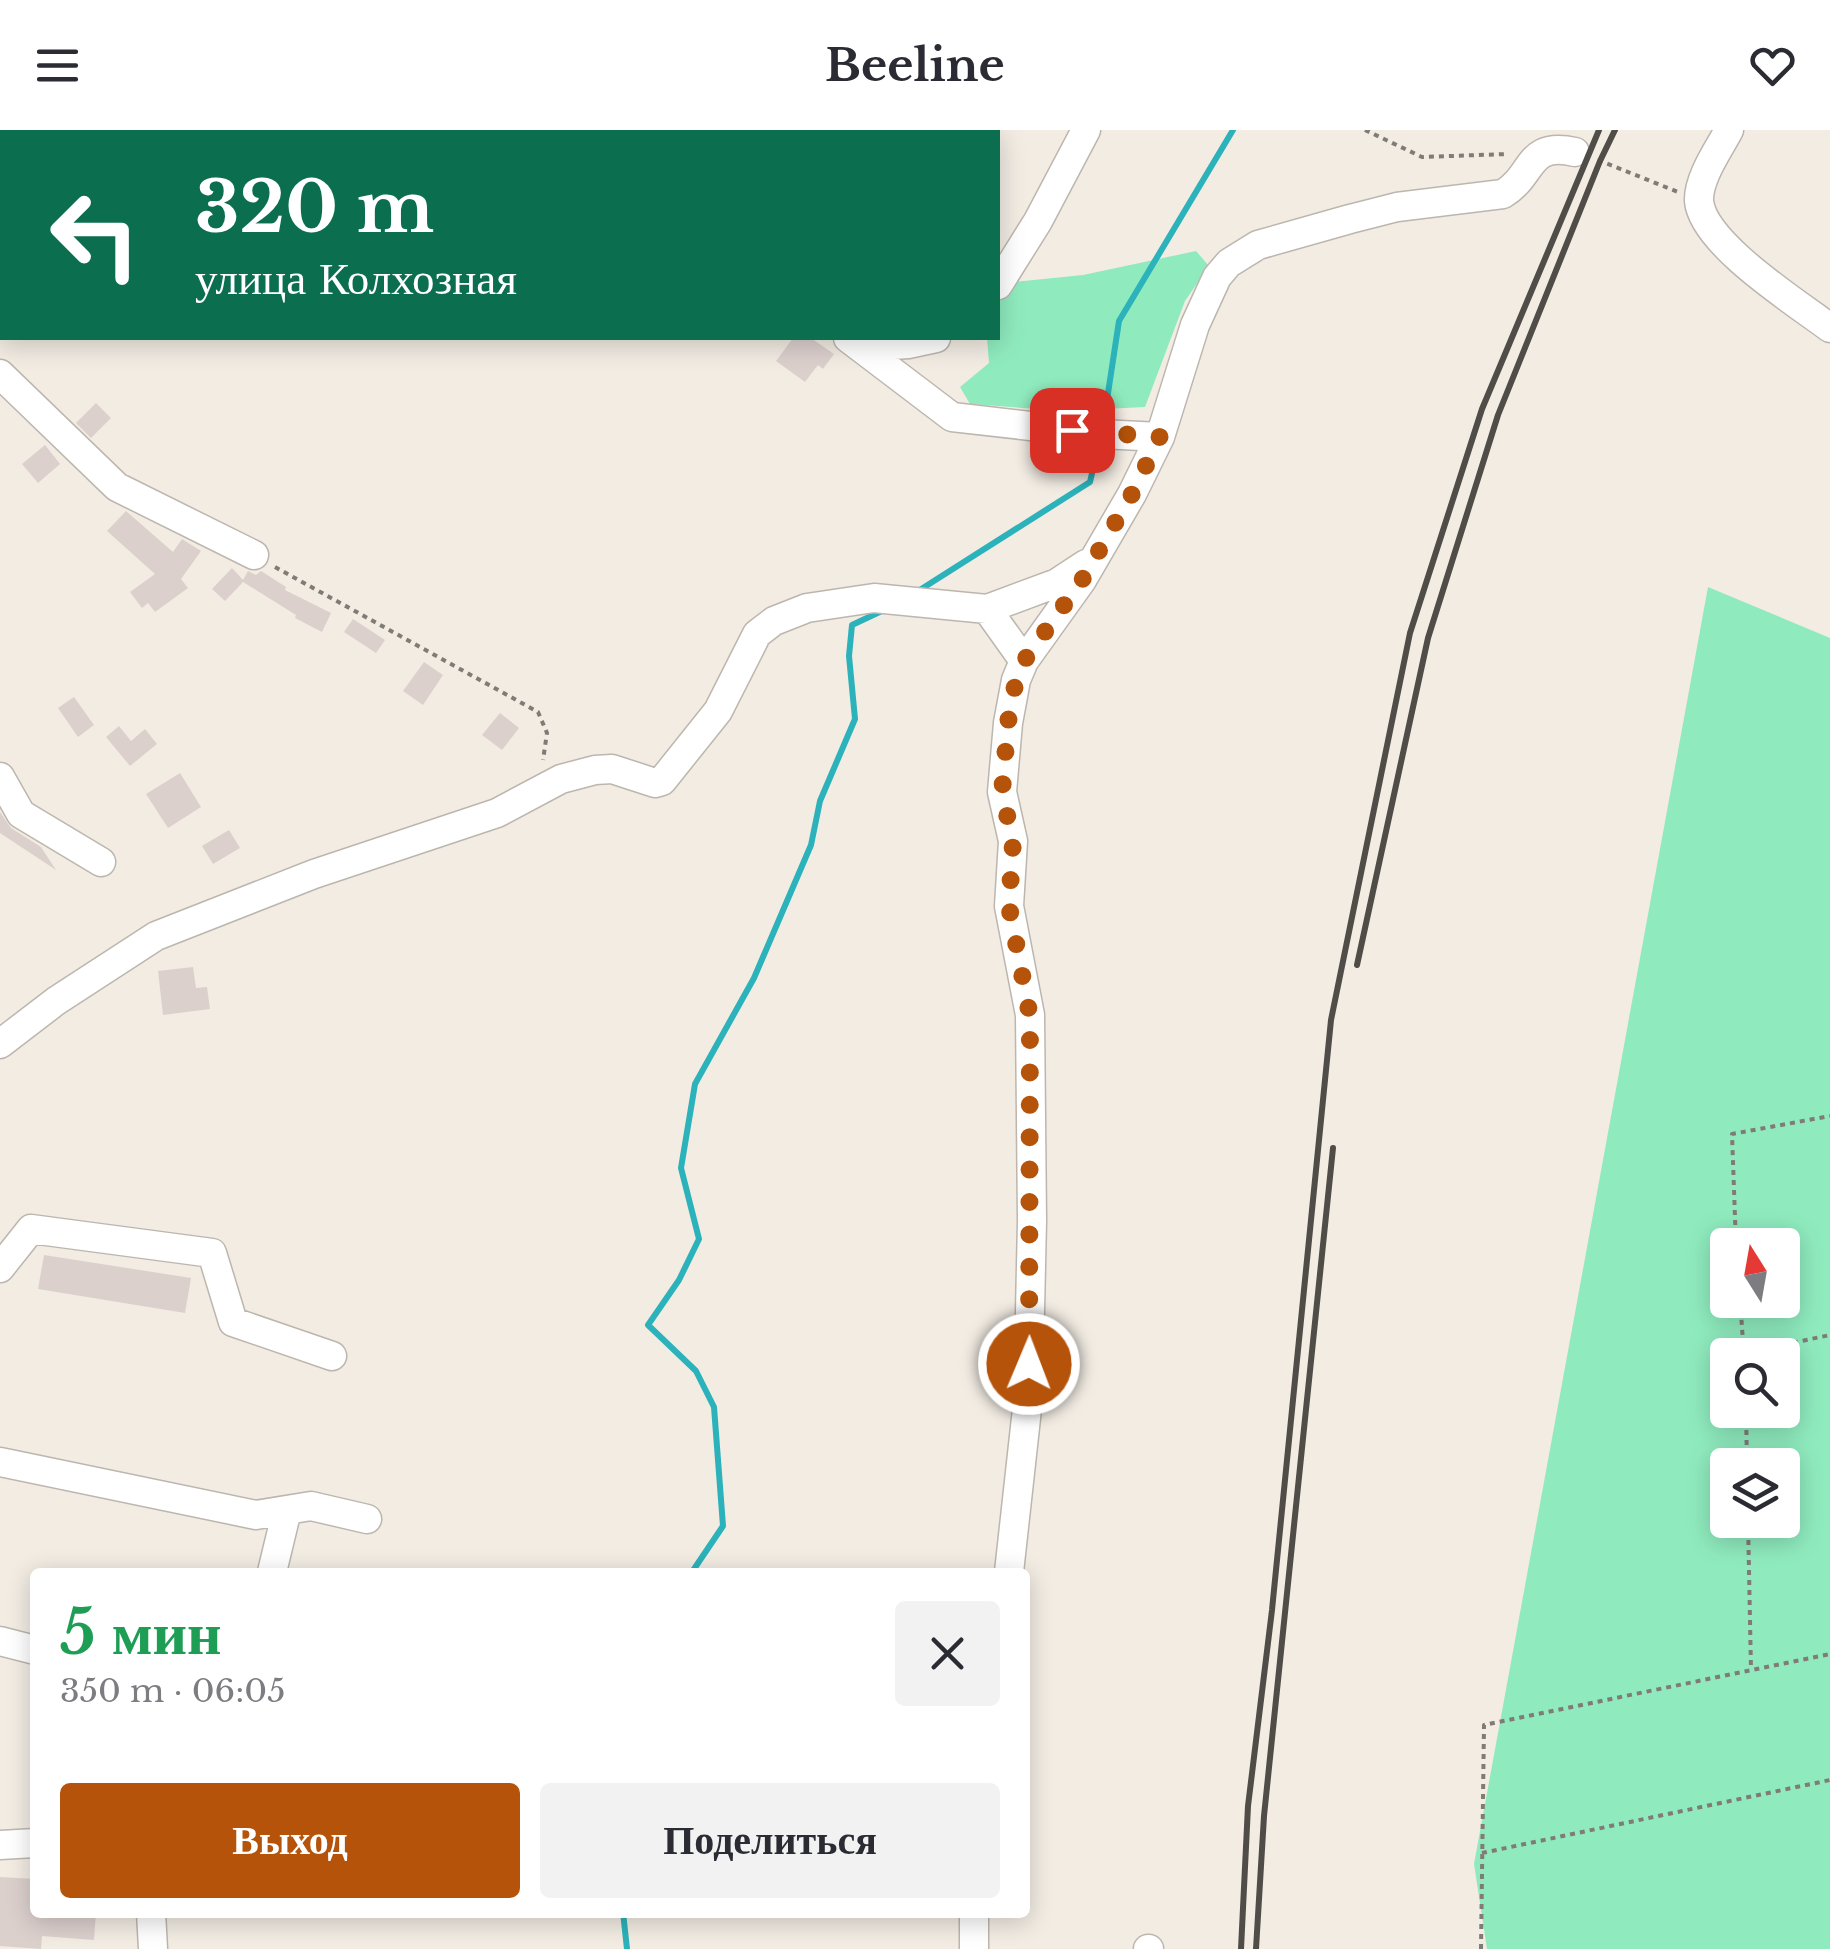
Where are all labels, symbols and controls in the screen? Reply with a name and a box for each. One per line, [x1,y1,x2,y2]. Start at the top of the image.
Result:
text: Beeline [825,37,1005,93]
icon: menu [30,38,85,93]
icon: heart [1745,38,1800,93]
text: 320 m [195,164,434,251]
icon: left [30,170,160,300]
text: улица Колхозная [195,250,517,306]
pin [1030,388,1115,473]
icon: arrive [1045,403,1100,458]
north arrow [1710,1228,1800,1318]
map controls [1710,1228,1800,1538]
position arrow [977,1312,1081,1416]
button: search [1710,1338,1800,1428]
button: layers [1710,1448,1800,1538]
text: 5 мин [60,1596,222,1670]
button: close [895,1601,1000,1706]
text: 350 m · 06:05 [60,1671,285,1711]
button: Выход [60,1783,520,1898]
button: Поделиться [540,1783,1000,1898]

